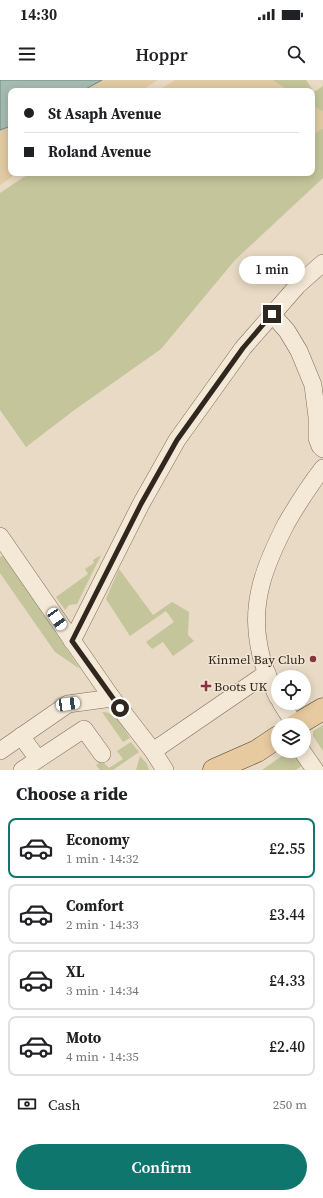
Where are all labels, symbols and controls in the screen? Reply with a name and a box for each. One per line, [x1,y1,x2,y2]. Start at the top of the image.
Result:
text: 14:30 [20,4,57,25]
text: Hoppr [135,42,188,67]
icon: menu [16,43,38,65]
icon: search [285,43,307,65]
text: St Asaph Avenue [48,103,161,124]
text: Roland Avenue [48,141,151,162]
callout: 1 min [239,256,305,284]
text: 1 min [255,261,289,278]
route end [263,305,281,323]
car [45,606,69,632]
place label: Kinmel Bay Club [208,651,305,668]
marker: Kinmel Bay Club [308,654,318,664]
map controls [271,670,311,758]
button: locate [271,670,311,710]
place label: Boots UK [214,678,267,695]
marker: Boots UK [201,681,211,691]
car [55,696,81,712]
route start [111,699,129,717]
button: layers [271,718,311,758]
text: Choose a ride [16,781,128,806]
text: Economy [66,829,130,850]
icon: car [18,830,54,866]
text: £2.55 [269,838,305,859]
text: 1 min · 14:32 [66,850,139,867]
text: Comfort [66,895,124,916]
icon: car [18,896,54,932]
text: £3.44 [269,904,305,925]
text: 2 min · 14:33 [66,916,139,933]
text: XL [66,961,85,982]
icon: car [18,962,54,998]
text: £4.33 [269,970,305,991]
text: 3 min · 14:34 [66,982,139,999]
text: Moto [66,1027,101,1048]
icon: car [18,1028,54,1064]
text: £2.40 [269,1036,305,1057]
text: 4 min · 14:35 [66,1048,139,1065]
icon: cash [16,1093,38,1115]
text: Cash [48,1094,80,1115]
text: 250 m [273,1096,307,1113]
button: Confirm [16,1144,307,1190]

